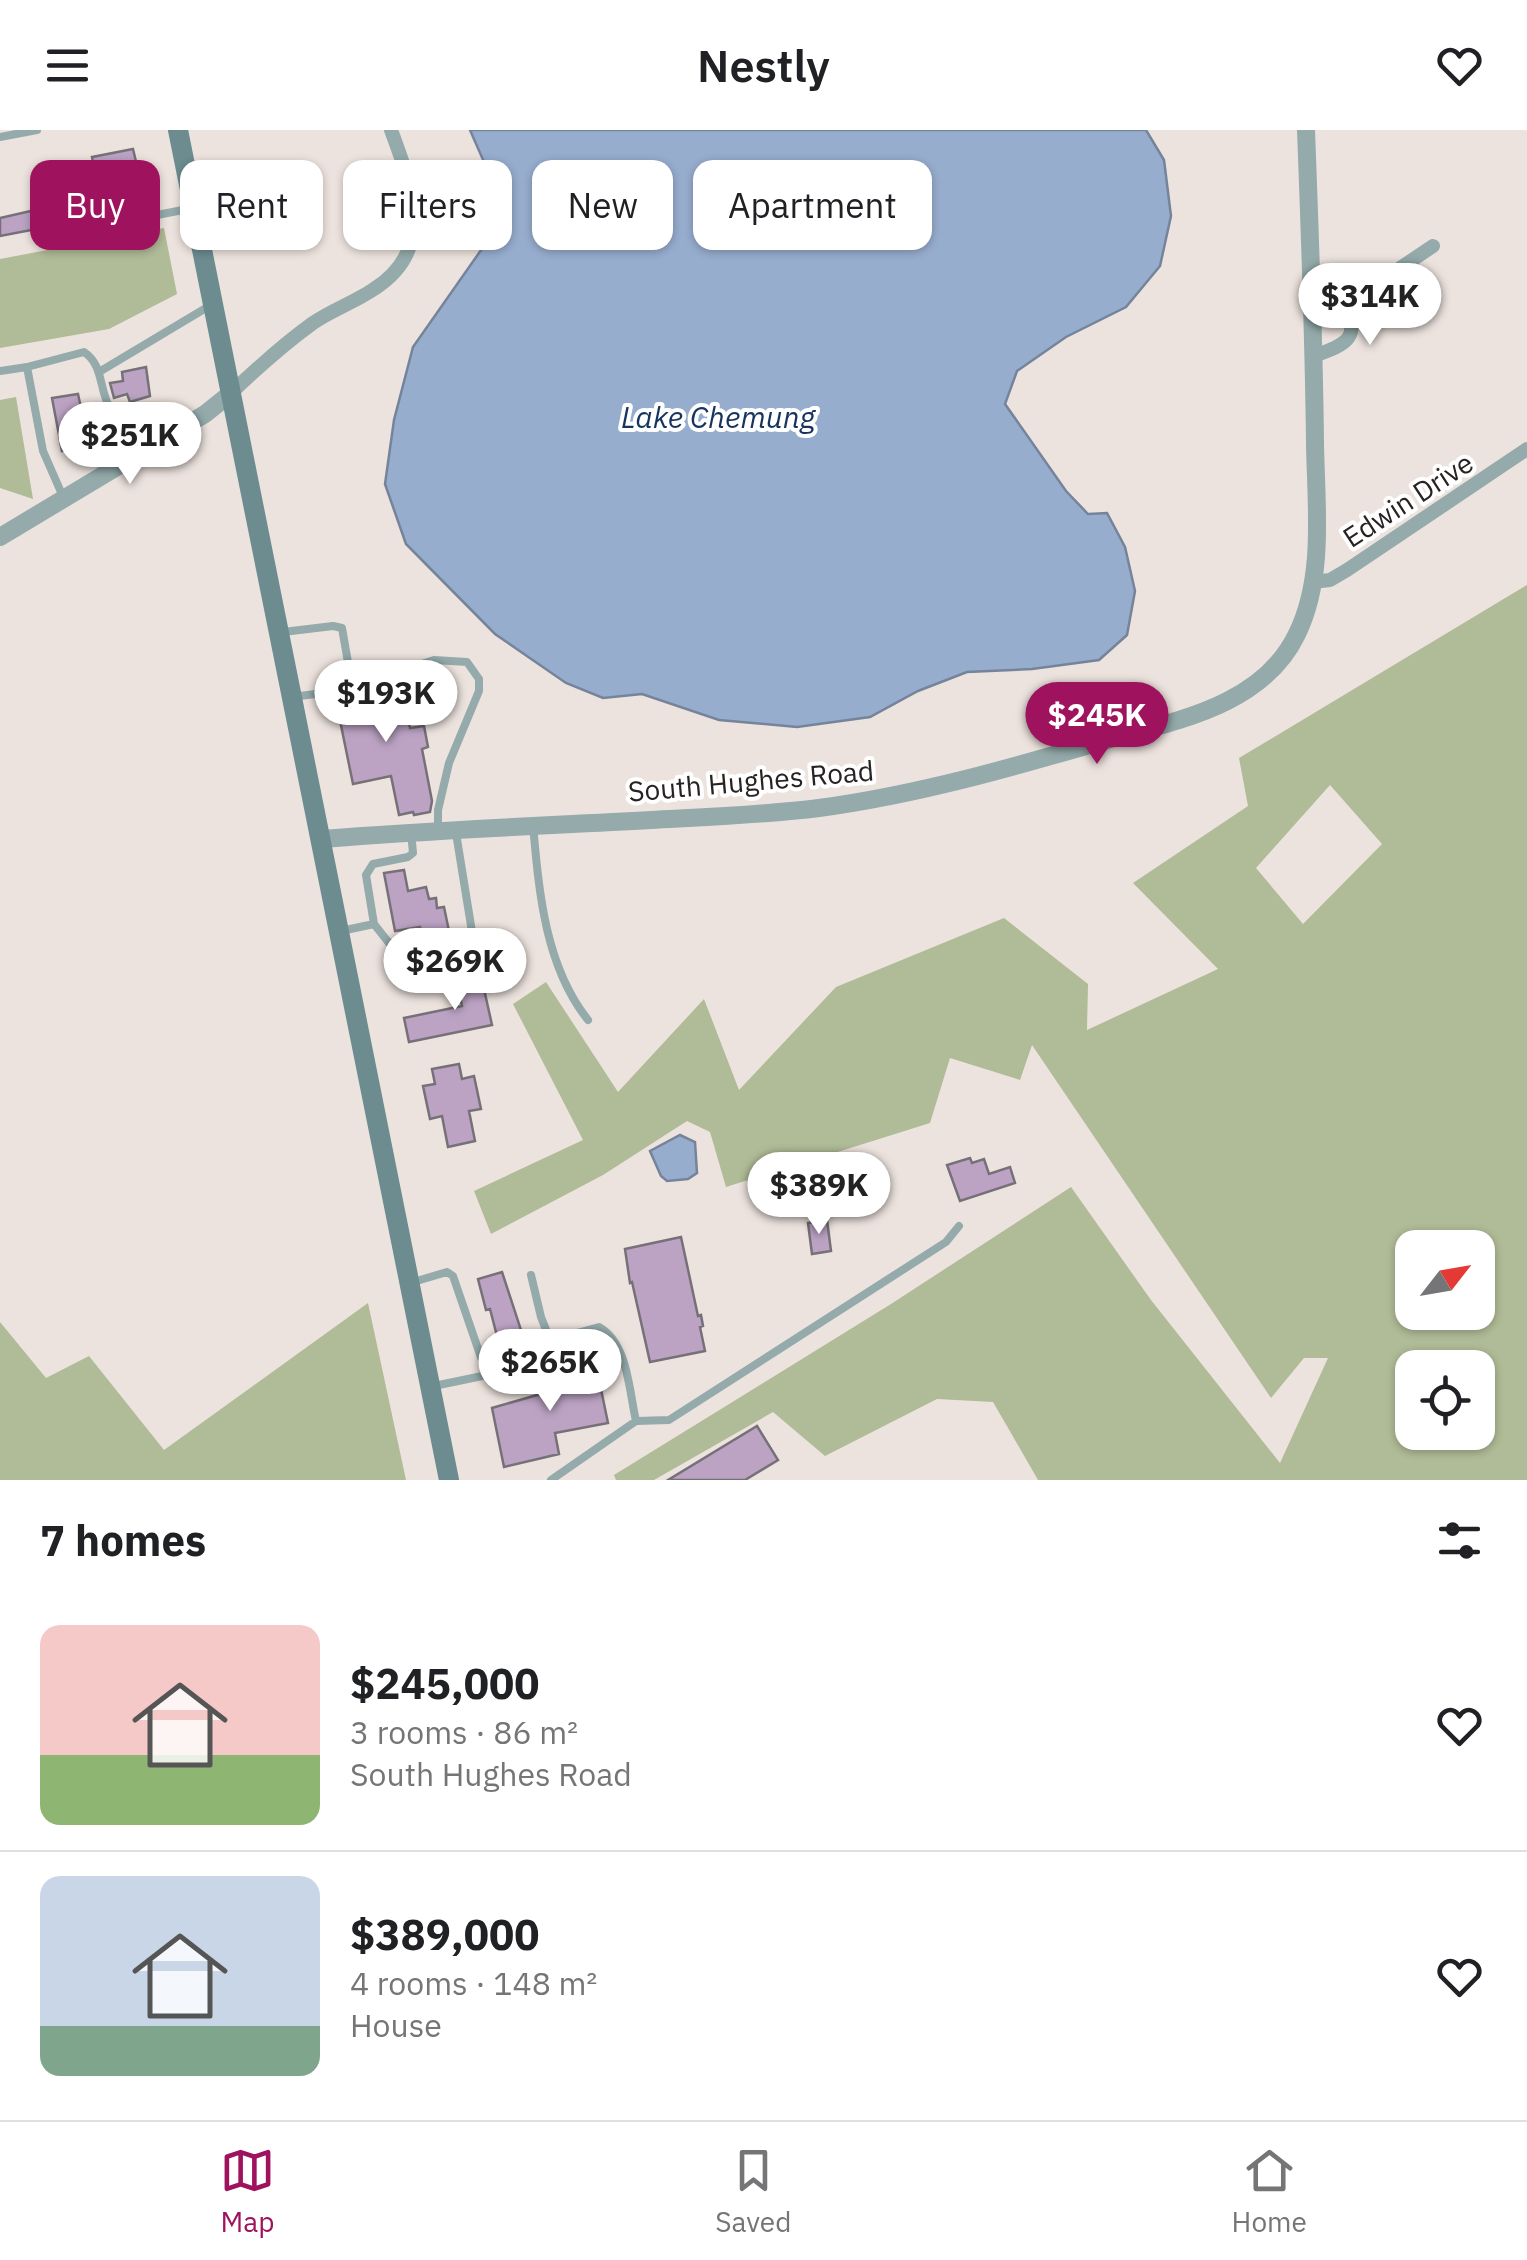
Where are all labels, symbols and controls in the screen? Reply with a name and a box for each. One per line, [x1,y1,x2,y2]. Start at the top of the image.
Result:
text: Nestly [697,36,830,94]
icon: menu [40,38,95,93]
icon: heart [1432,38,1487,93]
chip: Buy [30,160,160,250]
chip: Rent [180,160,323,250]
chip: Filters [343,160,512,250]
chip: New [532,160,673,250]
chip: Apartment [693,160,932,250]
pin: $314K [1300,263,1440,348]
text: $314K [1320,274,1420,316]
water label: Lake Chemung [621,397,817,436]
pin: $251K [60,402,200,487]
text: $251K [80,413,180,455]
street label: Edwin Drive [1335,444,1480,555]
pin: $193K [316,660,456,745]
text: $193K [336,671,436,713]
pin: $245K [1027,682,1167,767]
text: $245K [1047,693,1147,735]
street label: South Hughes Road [627,751,875,810]
pin: $269K [385,928,525,1013]
text: $269K [405,939,505,981]
pin: $389K [749,1152,889,1237]
text: $389K [769,1163,869,1205]
north arrow [1395,1230,1495,1330]
map controls [1395,1230,1495,1450]
pin: $265K [480,1329,620,1414]
text: $265K [500,1340,600,1382]
button: locate [1395,1350,1495,1450]
text: 7 homes [40,1513,206,1568]
icon: filters [1432,1513,1487,1568]
text: $245,000 [350,1656,539,1711]
icon: home [120,1665,240,1785]
icon: heart [1432,1698,1487,1753]
text: 3 rooms · 86 m² [350,1711,578,1753]
text: South Hughes Road [350,1753,632,1795]
text: $389,000 [350,1907,539,1962]
icon: home [120,1916,240,2036]
icon: heart [1432,1949,1487,2004]
text: 4 rooms · 148 m² [350,1962,597,2004]
text: House [350,2004,442,2046]
tab: Map [220,2143,275,2240]
tab: Saved [715,2143,791,2240]
tab: Home [1232,2143,1307,2240]

